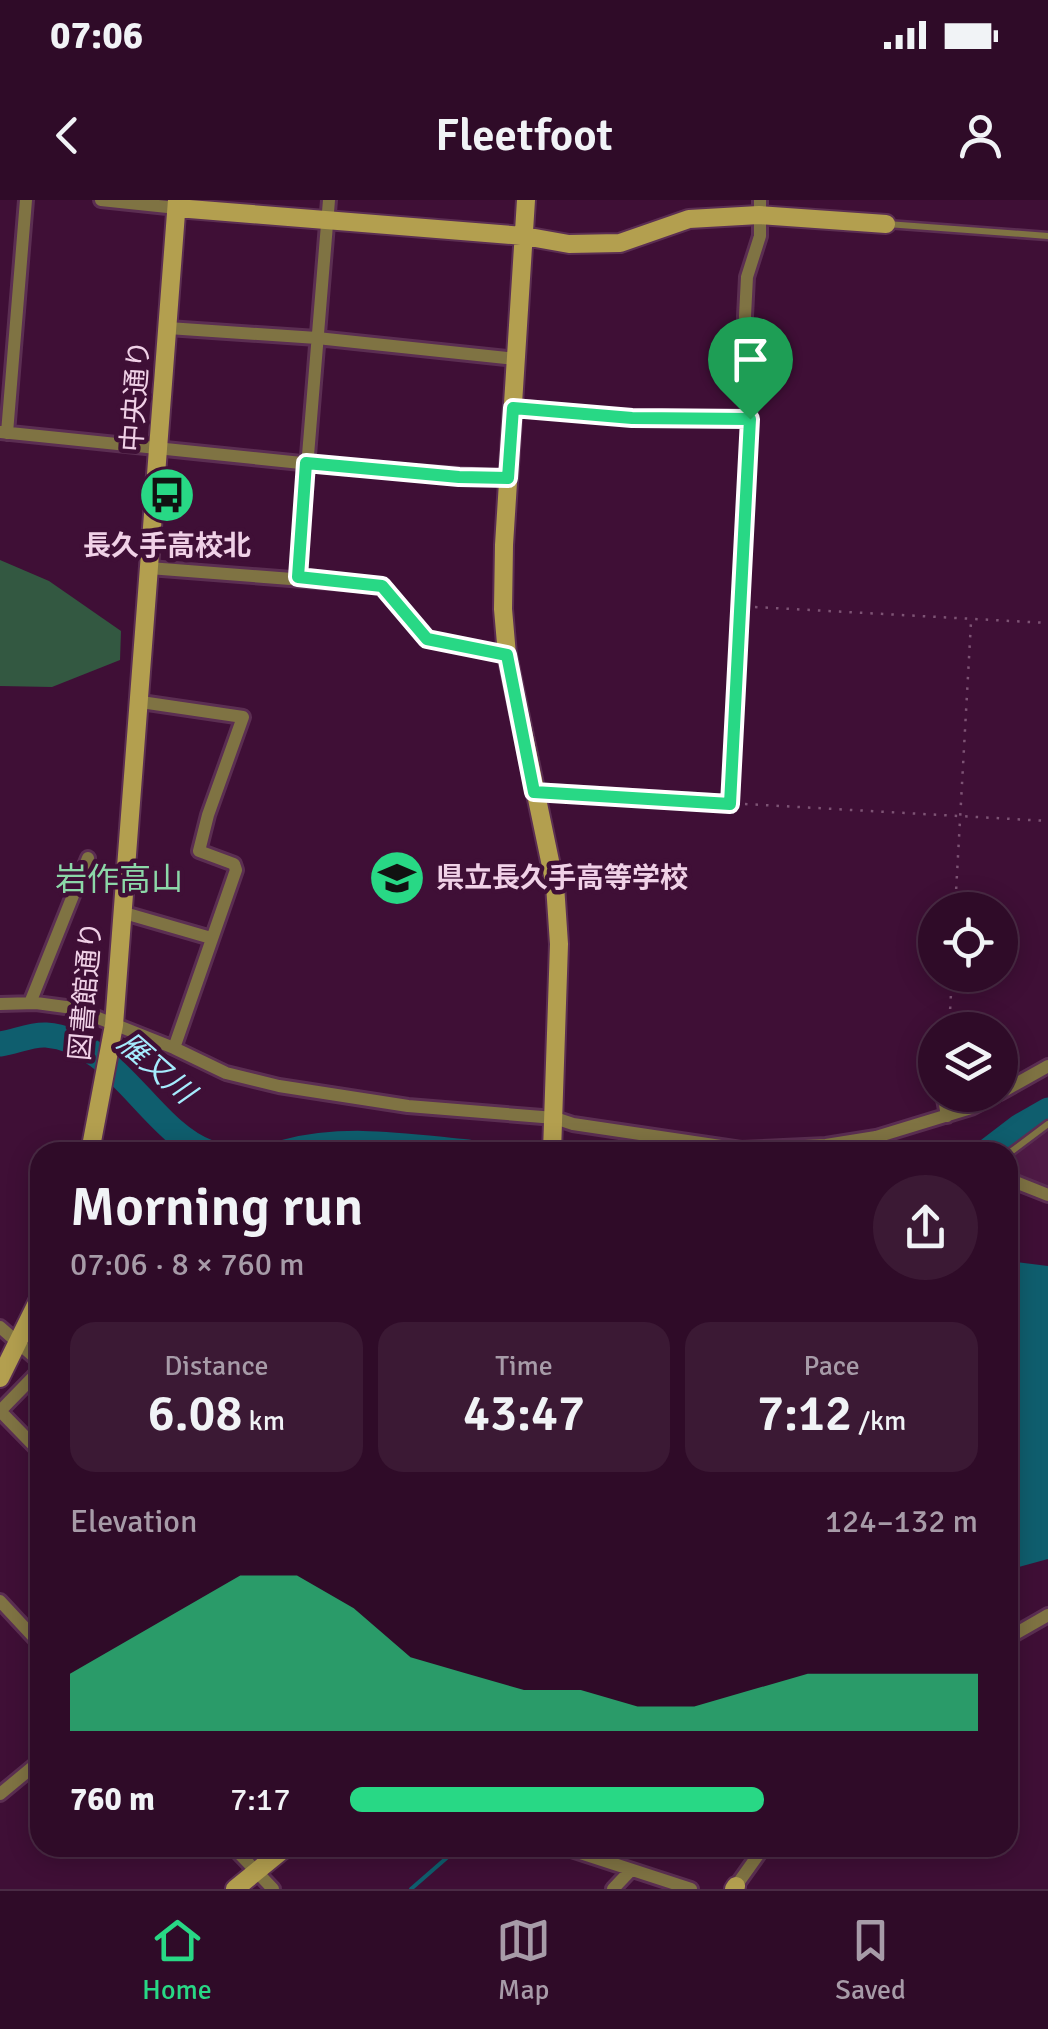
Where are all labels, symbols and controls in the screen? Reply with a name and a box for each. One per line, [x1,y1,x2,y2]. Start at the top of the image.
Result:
text: 07:06 [50,12,143,59]
icon: back [40,108,95,163]
text: Fleetfoot [435,108,613,163]
icon: person [953,108,1008,163]
pin [708,317,793,420]
icon: arrive [723,332,778,387]
street label: 中央通り [115,339,157,453]
bus stop icon: 長久手高校北 [137,465,197,525]
place label: 長久手高校北 [83,529,251,563]
school or university icon: 県立長久手高等学校 [367,848,427,908]
district label: 岩作高山 [55,860,183,899]
place label: 県立長久手高等学校 [436,861,688,895]
map controls [918,892,1018,1112]
button: locate [918,892,1018,992]
street label: 図書館通り [63,920,109,1062]
button: layers [918,1012,1018,1112]
water label: 雁又川 [110,1025,204,1113]
text: Morning run [70,1173,363,1241]
button: share [873,1175,978,1280]
text: 07:06 · 8 × 760 m [70,1245,305,1284]
text: Distance [164,1349,268,1383]
text: Time [495,1349,553,1383]
text: Pace [803,1349,860,1383]
text: 6.08 [148,1383,242,1445]
text: 43:47 [463,1383,585,1445]
text: 7:12 [757,1383,852,1445]
text: km [242,1404,285,1438]
text: /km [852,1404,906,1438]
text: Elevation [70,1502,197,1541]
text: 124–132 m [825,1502,978,1541]
text: 760 m [70,1780,155,1819]
text: 7:17 [230,1780,290,1819]
tab: Home [142,1913,212,2007]
tab: Map [496,1913,551,2007]
tab: Saved [835,1913,906,2007]

